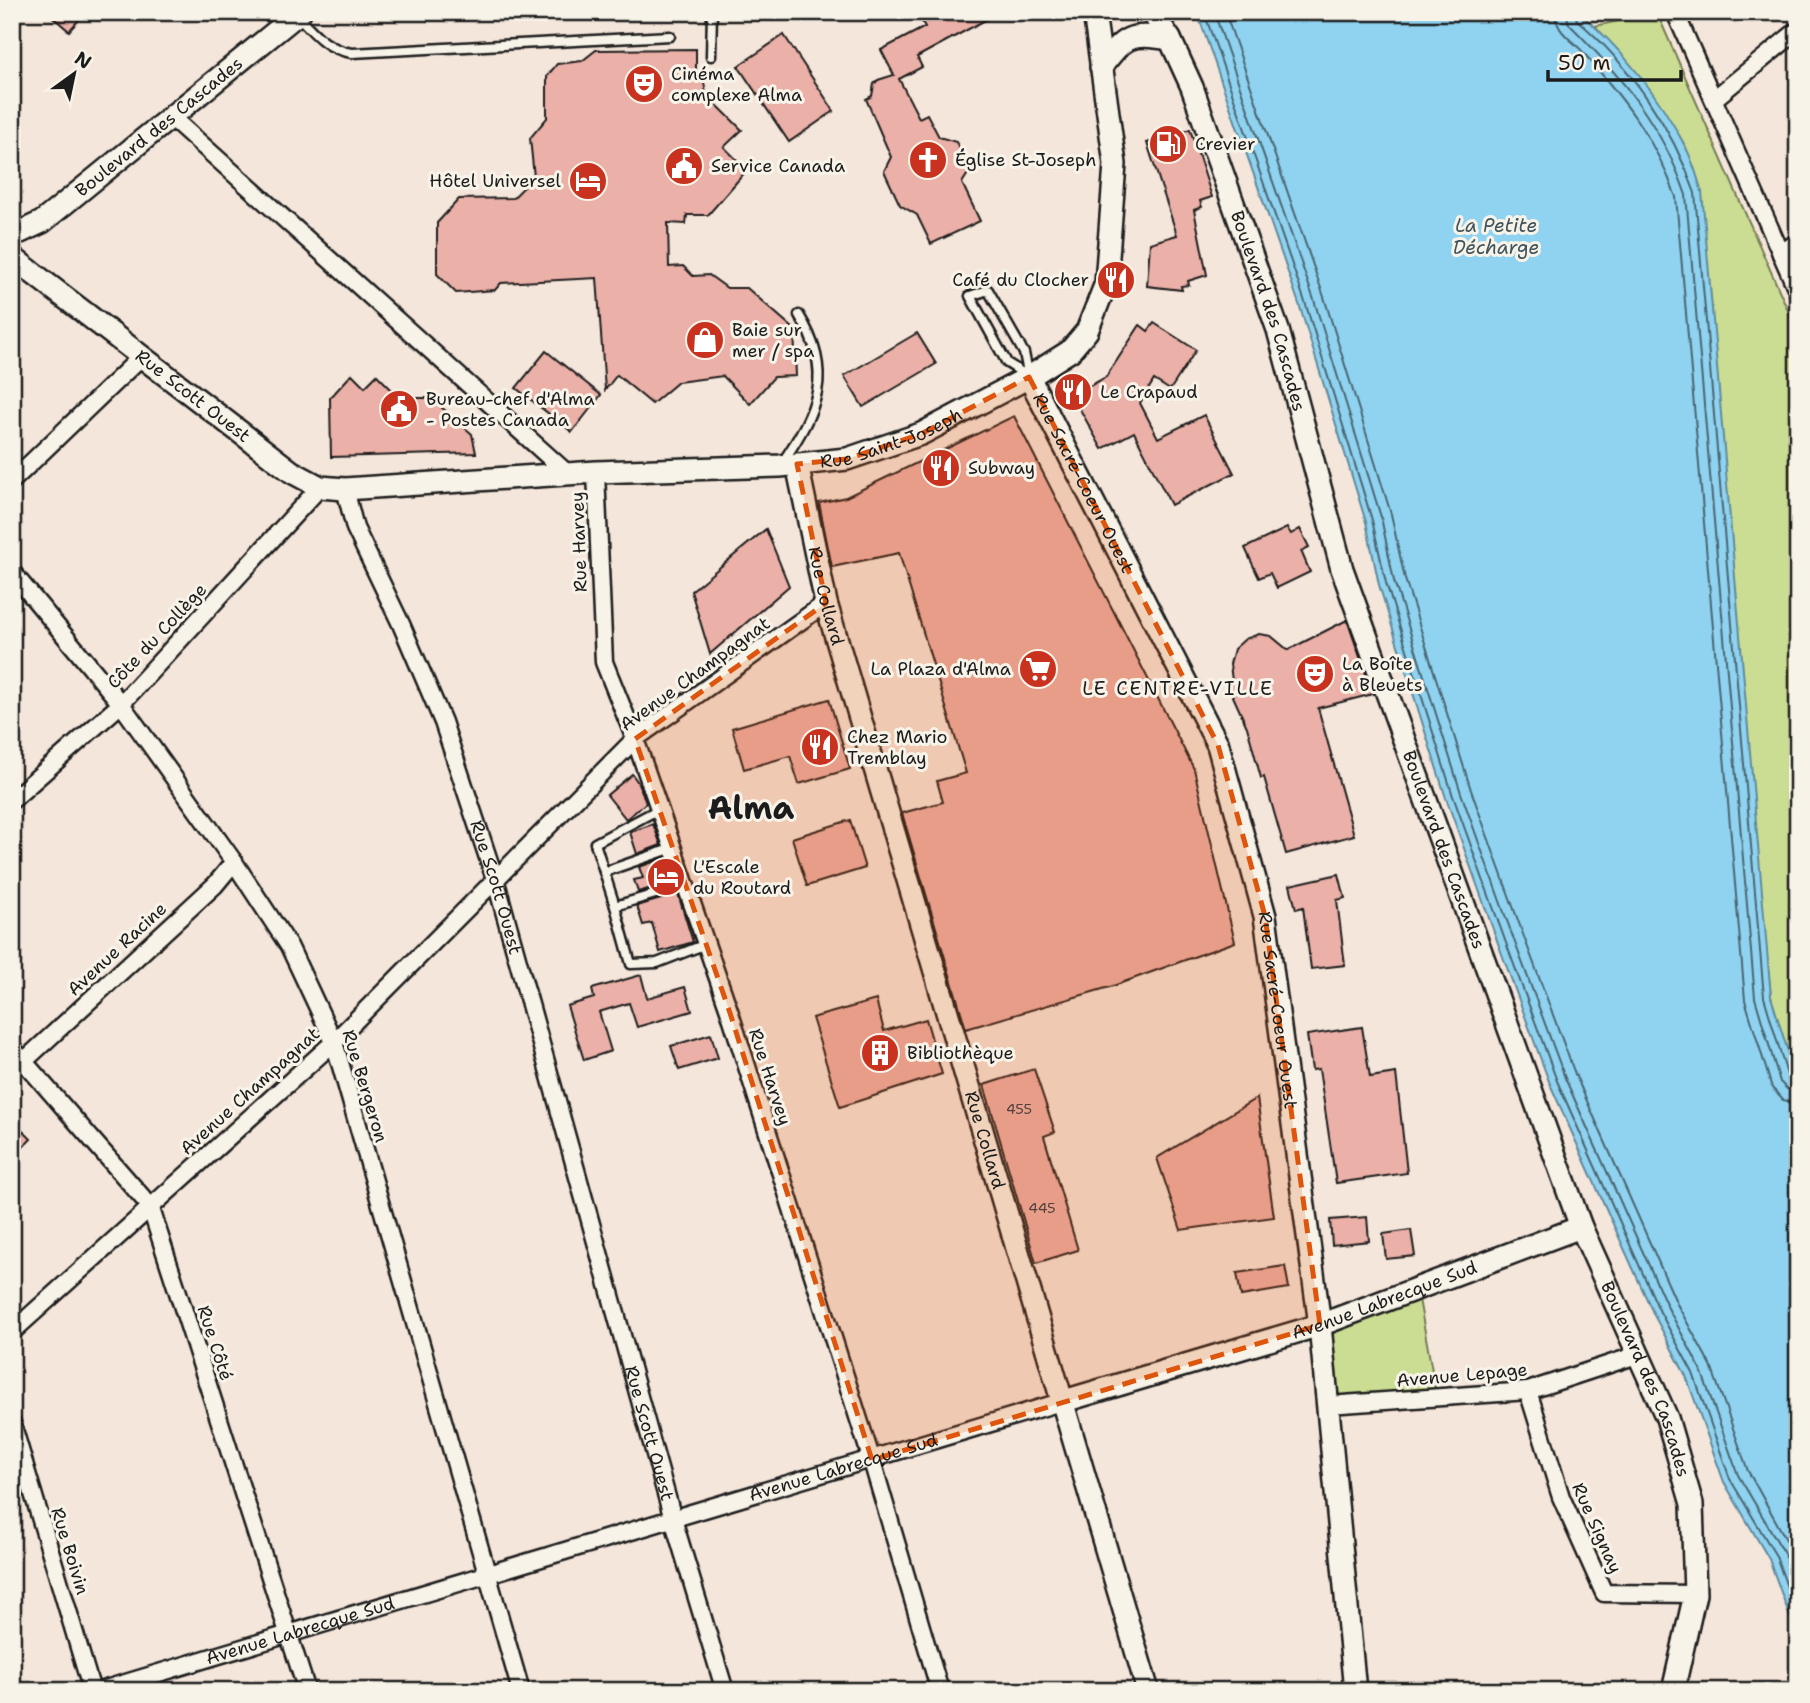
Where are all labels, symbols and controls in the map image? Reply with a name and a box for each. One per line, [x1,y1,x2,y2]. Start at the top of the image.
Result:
north arrow [38,38,108,108]
scale bar [1548,38,1680,82]
text: N [70,46,96,75]
text: 50 m [1558,49,1611,77]
street label: Boulevard des Cascades [70,51,248,202]
place label: Cinéma complexe Alma [671,62,802,107]
theatre icon: Cinéma complexe Alma [623,63,665,105]
fuel station icon: Crevier [1147,123,1189,165]
place label: Crevier [1195,132,1255,156]
church icon: Église St-Joseph [907,139,949,181]
public building icon: Service Canada [663,145,705,187]
place label: Église St-Joseph [955,148,1096,172]
place label: Service Canada [711,154,845,178]
hotel icon: Hôtel Universel [567,160,609,202]
place label: Hôtel Universel [429,169,562,193]
street label: Boulevard des Cascades [1225,207,1311,414]
water label: La Petite Décharge [1453,213,1539,260]
restaurant icon: Café du Clocher [1095,259,1137,301]
place label: Café du Clocher [952,268,1089,292]
place label: Baie sur mer / spa [732,318,814,363]
shop icon: Baie sur mer / spa [684,319,726,361]
street label: Rue Scott Ouest [130,344,255,448]
restaurant icon: Le Crapaud [1052,371,1094,413]
place label: Le Crapaud [1100,380,1198,404]
place label: Bureau-chef d'Alma - Postes Canada [426,387,595,432]
public building icon: Bureau-chef d'Alma - Postes Canada [378,388,420,430]
street label: Rue Sacré-Coeur Ouest [1027,389,1140,577]
street label: Rue Saint-Joseph [819,402,967,474]
restaurant icon: Subway [920,447,962,489]
place label: Subway [968,456,1035,480]
street label: Rue Harvey [565,491,593,593]
street label: Rue Collard [803,544,850,648]
street label: Côte du Collège [102,578,212,694]
street label: Avenue Champagnat [615,611,775,737]
supermarket icon: La Plaza d'Alma [1017,648,1059,690]
place label: La Boîte à Bleuets [1342,652,1423,697]
theatre icon: La Boîte à Bleuets [1294,653,1336,695]
place label: La Plaza d'Alma [870,657,1011,681]
district label: LE CENTRE-VILLE [1082,676,1274,701]
place label: Chez Mario Tremblay [847,725,947,770]
restaurant icon: Chez Mario Tremblay [799,726,841,768]
street label: Boulevard des Cascades [1397,747,1491,952]
district label: Alma [708,786,794,829]
street label: Rue Scott Ouest [464,817,528,957]
place label: L'Escale du Routard [693,855,791,900]
hotel icon: L'Escale du Routard [645,856,687,898]
street label: Avenue Racine [62,897,172,1001]
street label: Rue Sacré-Coeur Ouest [1252,910,1303,1111]
street label: Avenue Champagnat [175,1022,325,1160]
street label: Rue Harvey [743,1025,797,1129]
street label: Rue Bergeron [336,1027,394,1145]
building icon: Bibliothèque [859,1032,901,1074]
place label: Bibliothèque [907,1041,1014,1065]
street label: Rue Collard [959,1088,1011,1192]
house number: 455 [1006,1100,1032,1118]
house number: 445 [1028,1199,1056,1217]
street label: Avenue Labrecque Sud [1289,1255,1480,1345]
street label: Boulevard des Cascades [1595,1277,1695,1480]
street label: Rue Côté [192,1302,238,1384]
street label: Avenue Lepage [1395,1357,1529,1393]
street label: Rue Scott Ouest [619,1363,679,1504]
street label: Avenue Labrecque Sud [746,1428,940,1507]
street label: Rue Signay [1566,1479,1628,1577]
street label: Rue Boivin [45,1504,95,1598]
street label: Avenue Labrecque Sud [203,1591,397,1670]

